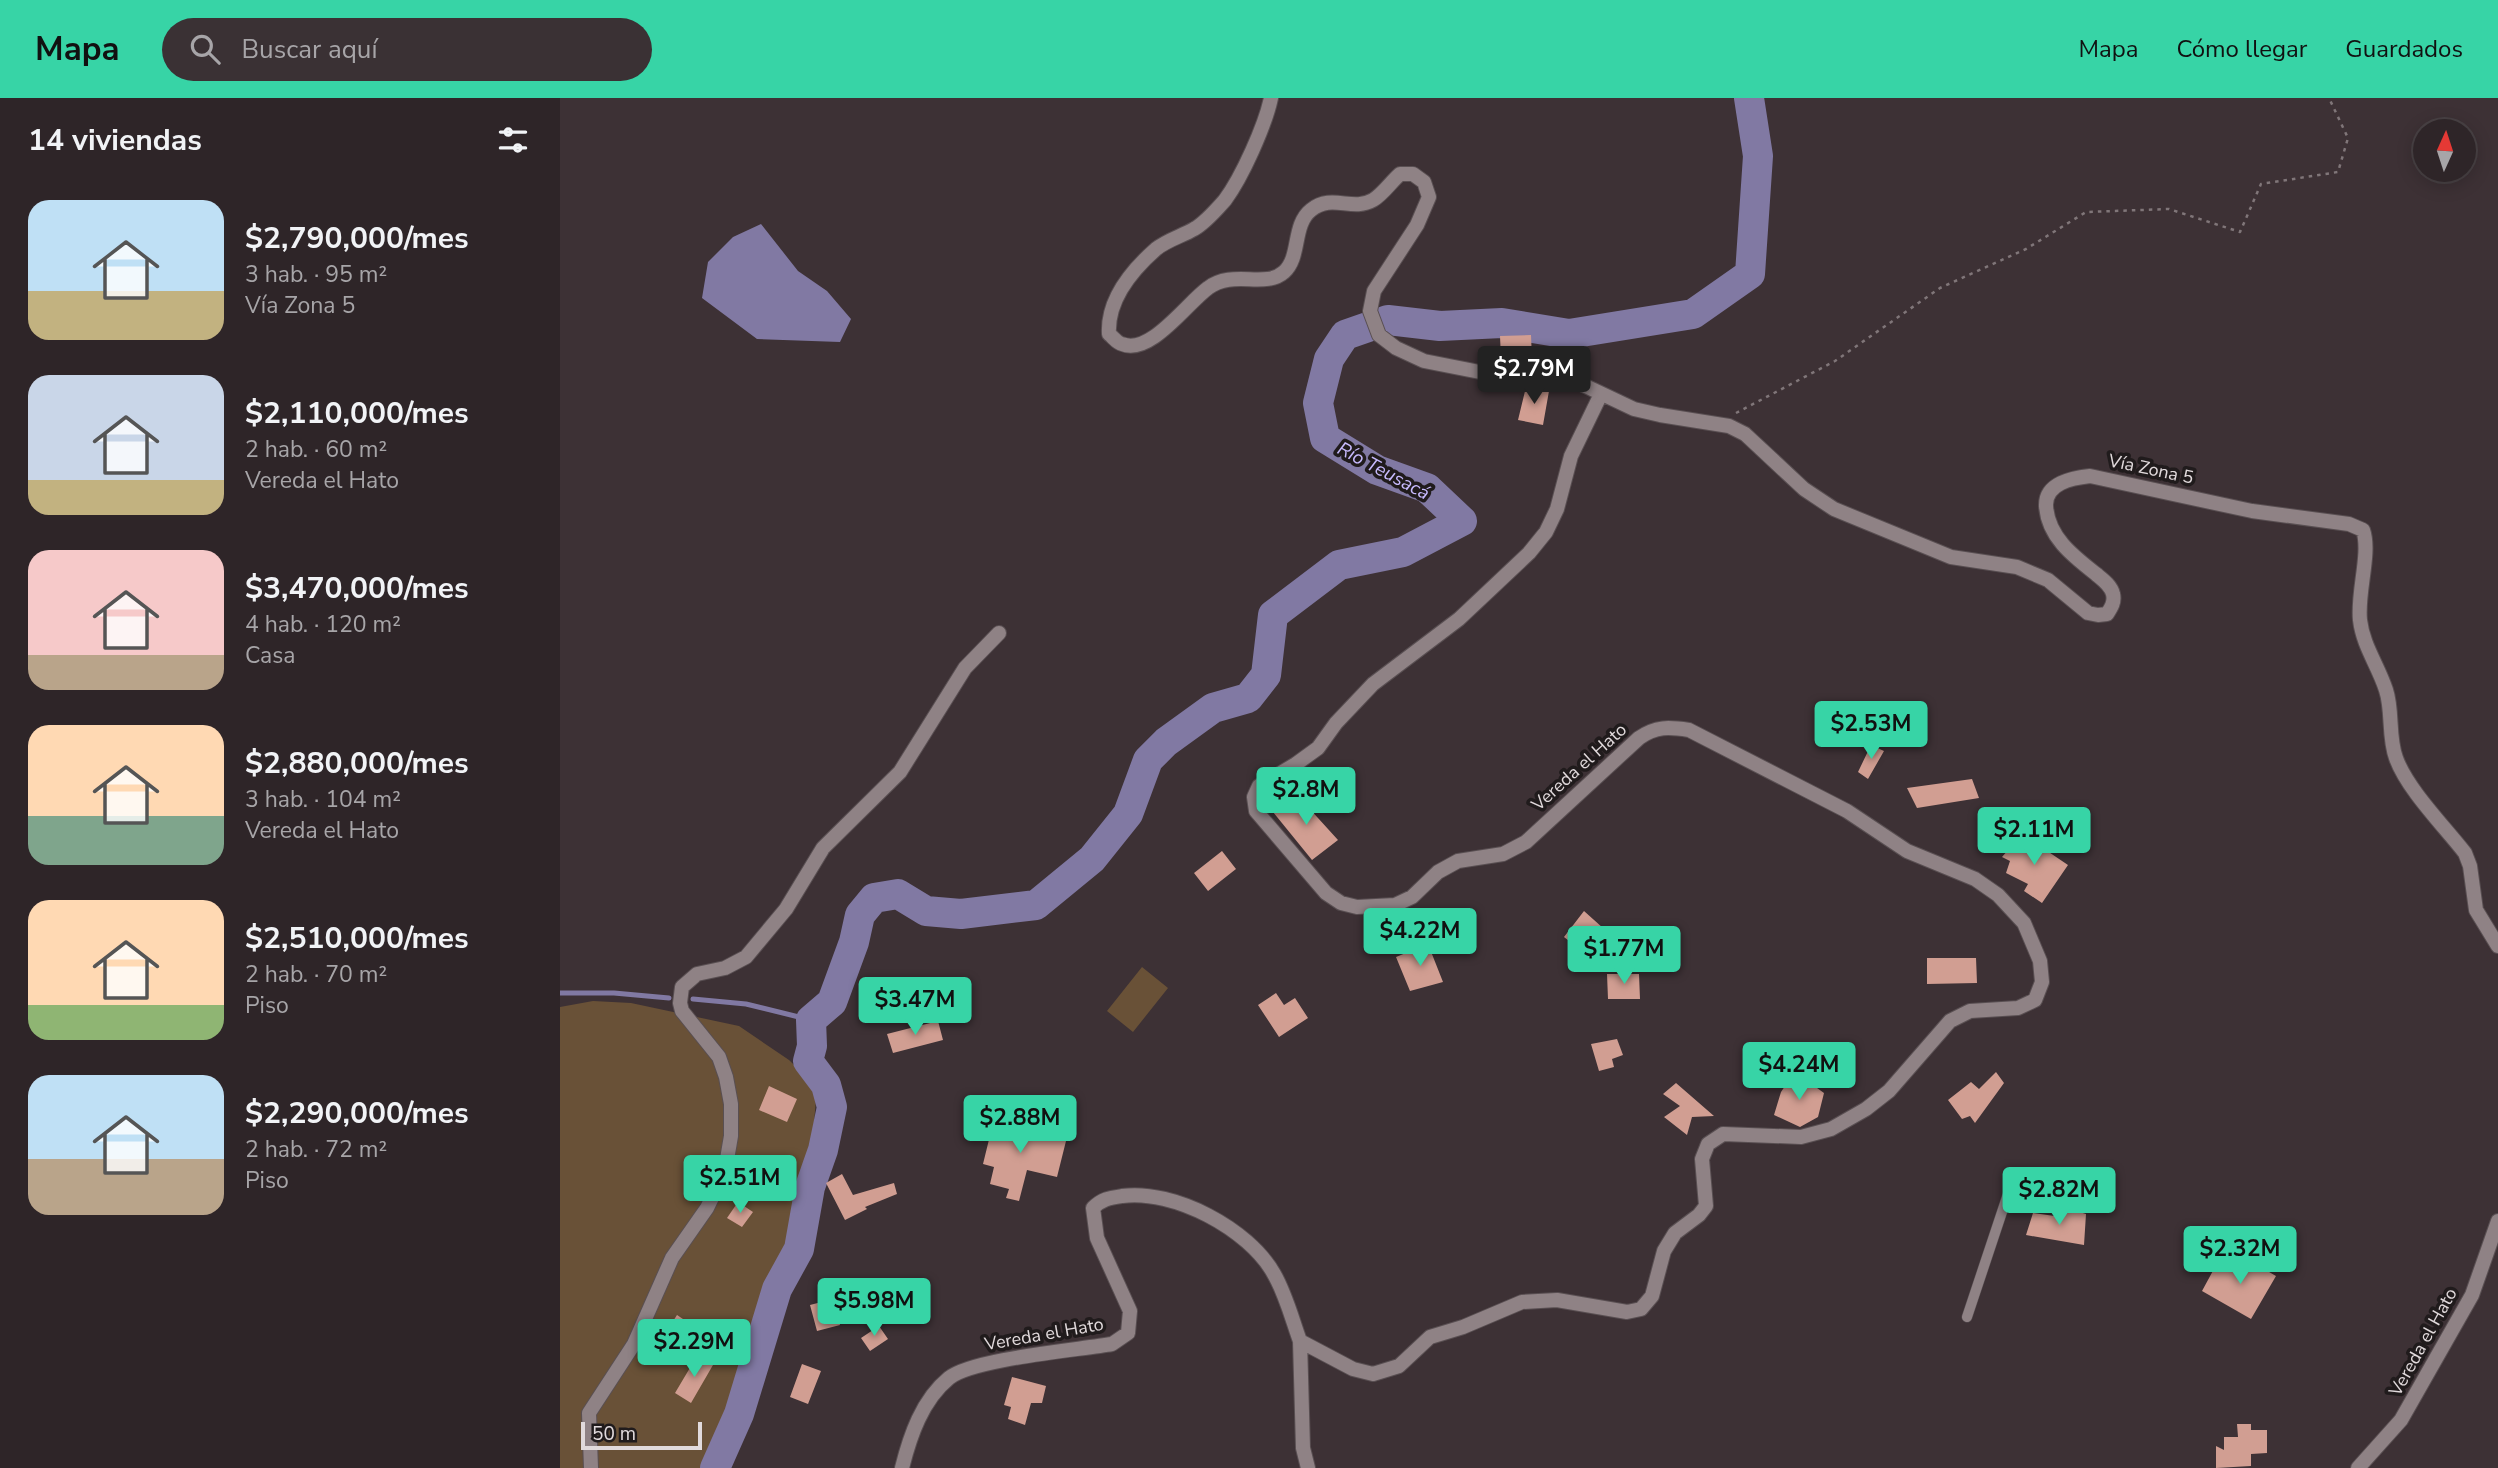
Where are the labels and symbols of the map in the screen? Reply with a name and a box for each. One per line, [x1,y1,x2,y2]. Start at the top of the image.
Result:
north arrow [2413,119,2476,182]
pin: $2.79M [1477,346,1591,406]
water label: Río Teusacá [1333,436,1434,506]
street label: Vía Zona 5 [2105,448,2196,490]
pin: $2.53M [1814,702,1928,761]
street label: Vereda el Hato [1525,718,1632,817]
pin: $2.8M [1257,768,1355,827]
pin: $2.11M [1977,808,2091,867]
pin: $4.22M [1363,908,1477,968]
pin: $1.77M [1567,926,1681,986]
pin: $3.47M [858,978,972,1037]
pin: $4.24M [1742,1042,1856,1102]
pin: $2.88M [963,1096,1077,1155]
pin: $2.51M [683,1156,797,1215]
pin: $2.82M [2002,1168,2116,1227]
pin: $2.32M [2183,1226,2297,1286]
pin: $5.98M [817,1278,931,1338]
street label: Vereda el Hato [2383,1283,2463,1401]
street label: Vereda el Hato [982,1312,1105,1356]
pin: $2.29M [637,1320,751,1379]
scale bar [581,1419,702,1451]

